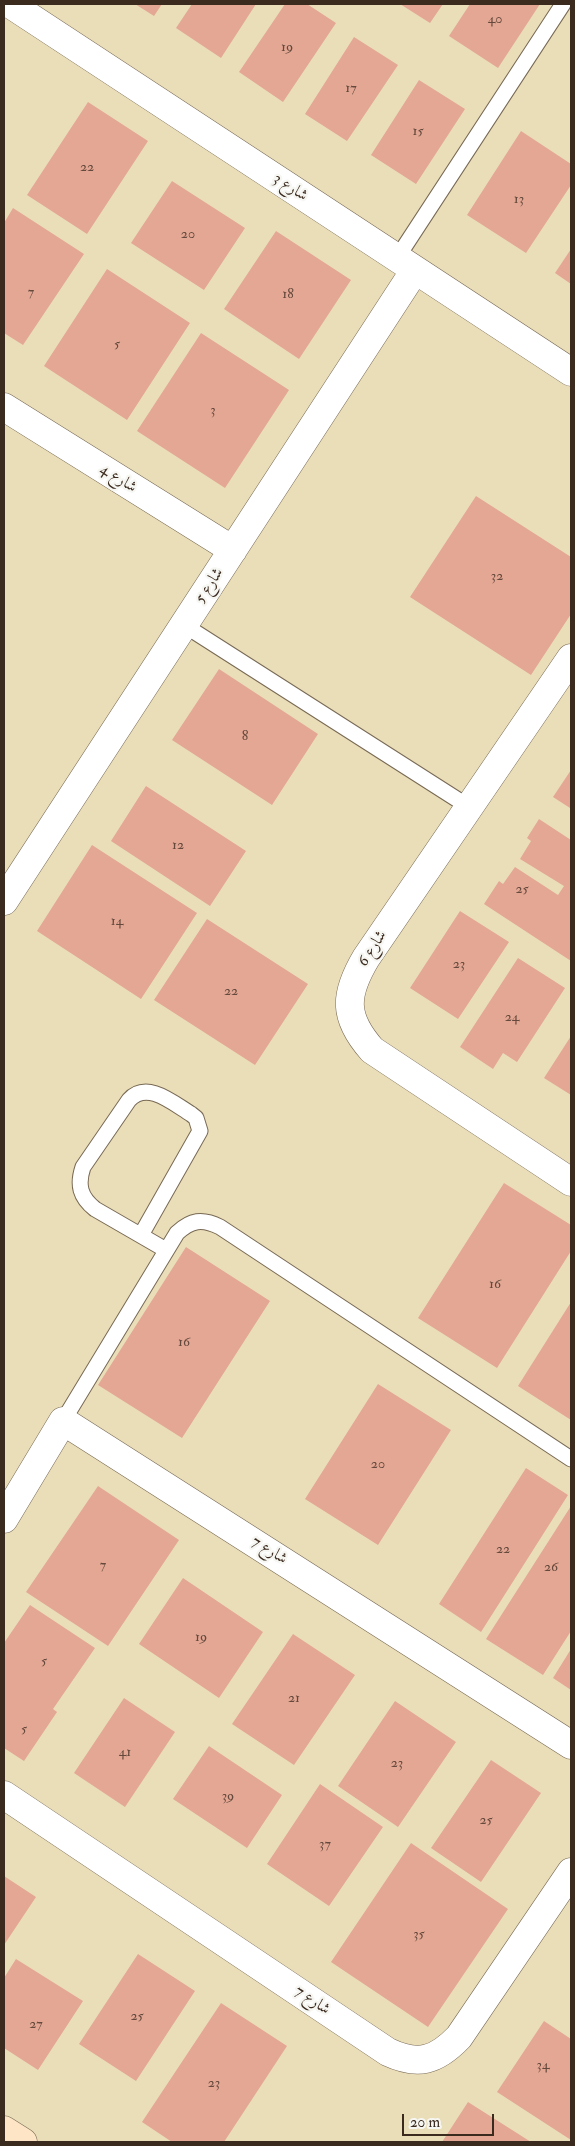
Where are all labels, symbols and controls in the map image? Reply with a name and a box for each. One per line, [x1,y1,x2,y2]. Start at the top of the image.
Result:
house number: 40 [488,12,502,28]
house number: 19 [281,40,293,56]
house number: 17 [345,81,357,97]
house number: 15 [412,124,424,140]
house number: 22 [80,160,94,176]
street label: شارع 3 [269,170,311,206]
house number: 13 [514,192,524,208]
house number: 20 [181,227,195,243]
house number: 7 [28,285,34,301]
house number: 18 [282,287,294,303]
house number: 5 [114,337,120,353]
house number: 3 [210,403,216,419]
street label: شارع 4 [96,460,140,498]
street label: شارع 5 [192,565,228,607]
house number: 32 [491,569,503,585]
house number: 8 [242,729,248,745]
house number: 12 [172,838,184,854]
house number: 25 [515,882,529,898]
house number: 14 [111,914,123,930]
street label: شارع 6 [354,927,392,971]
house number: 23 [453,957,465,973]
house number: 22 [224,984,238,1000]
house number: 24 [505,1010,519,1026]
house number: 16 [489,1277,501,1293]
house number: 16 [178,1335,190,1351]
house number: 20 [371,1457,385,1473]
street label: شارع 7 [248,1533,290,1569]
house number: 22 [496,1542,510,1558]
house number: 7 [100,1558,106,1574]
house number: 26 [544,1560,558,1576]
house number: 19 [195,1630,207,1646]
house number: 5 [41,1654,47,1670]
house number: 21 [288,1691,300,1707]
house number: 5 [21,1722,27,1738]
house number: 41 [119,1745,131,1761]
house number: 23 [391,1756,403,1772]
house number: 39 [222,1789,234,1805]
house number: 25 [479,1813,493,1829]
house number: 37 [319,1837,331,1853]
house number: 35 [413,1927,425,1943]
street label: شارع 7 [291,1982,333,2020]
house number: 25 [130,2009,144,2025]
house number: 27 [29,2017,43,2033]
house number: 34 [537,2058,549,2074]
house number: 23 [208,2076,220,2092]
scale bar [405,2104,498,2136]
text: 20 m [410,2113,440,2132]

